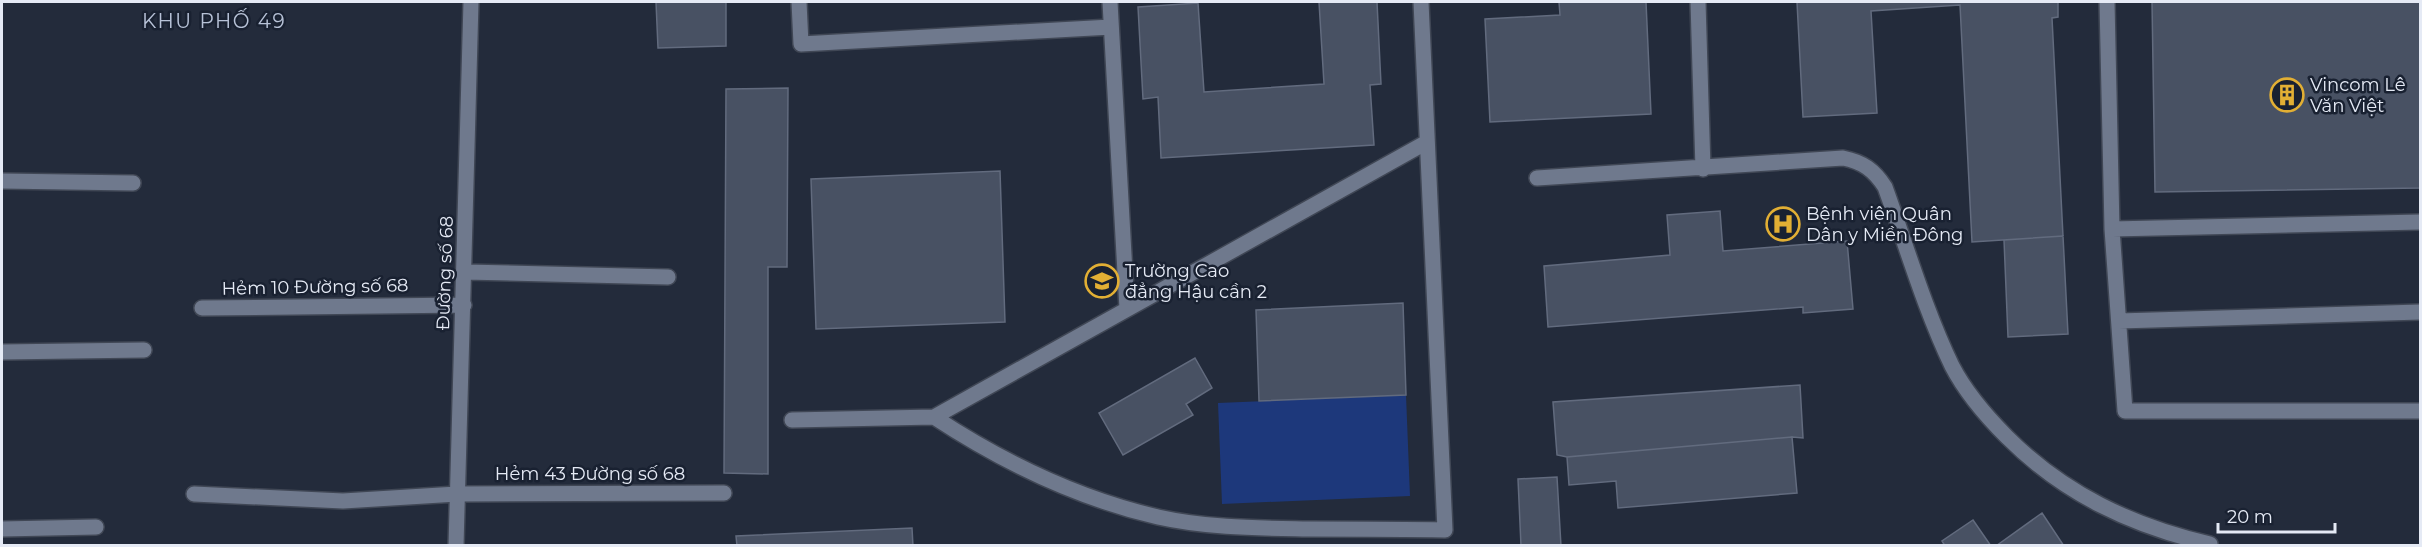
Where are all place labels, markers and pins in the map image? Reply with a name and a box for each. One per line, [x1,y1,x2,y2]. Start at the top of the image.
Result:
place label: Vincom Lê Văn Việt [2310,74,2406,117]
building icon: Vincom Lê Văn Việt [2269,77,2305,113]
place label: Bệnh viện Quân Dân y Miền Đông [1806,203,1963,246]
hospital icon: Bệnh viện Quân Dân y Miền Đông [1765,206,1801,242]
place label: Trường Cao đẳng Hậu cần 2 [1125,260,1267,303]
school or university icon: Trường Cao đẳng Hậu cần 2 [1084,263,1120,299]

